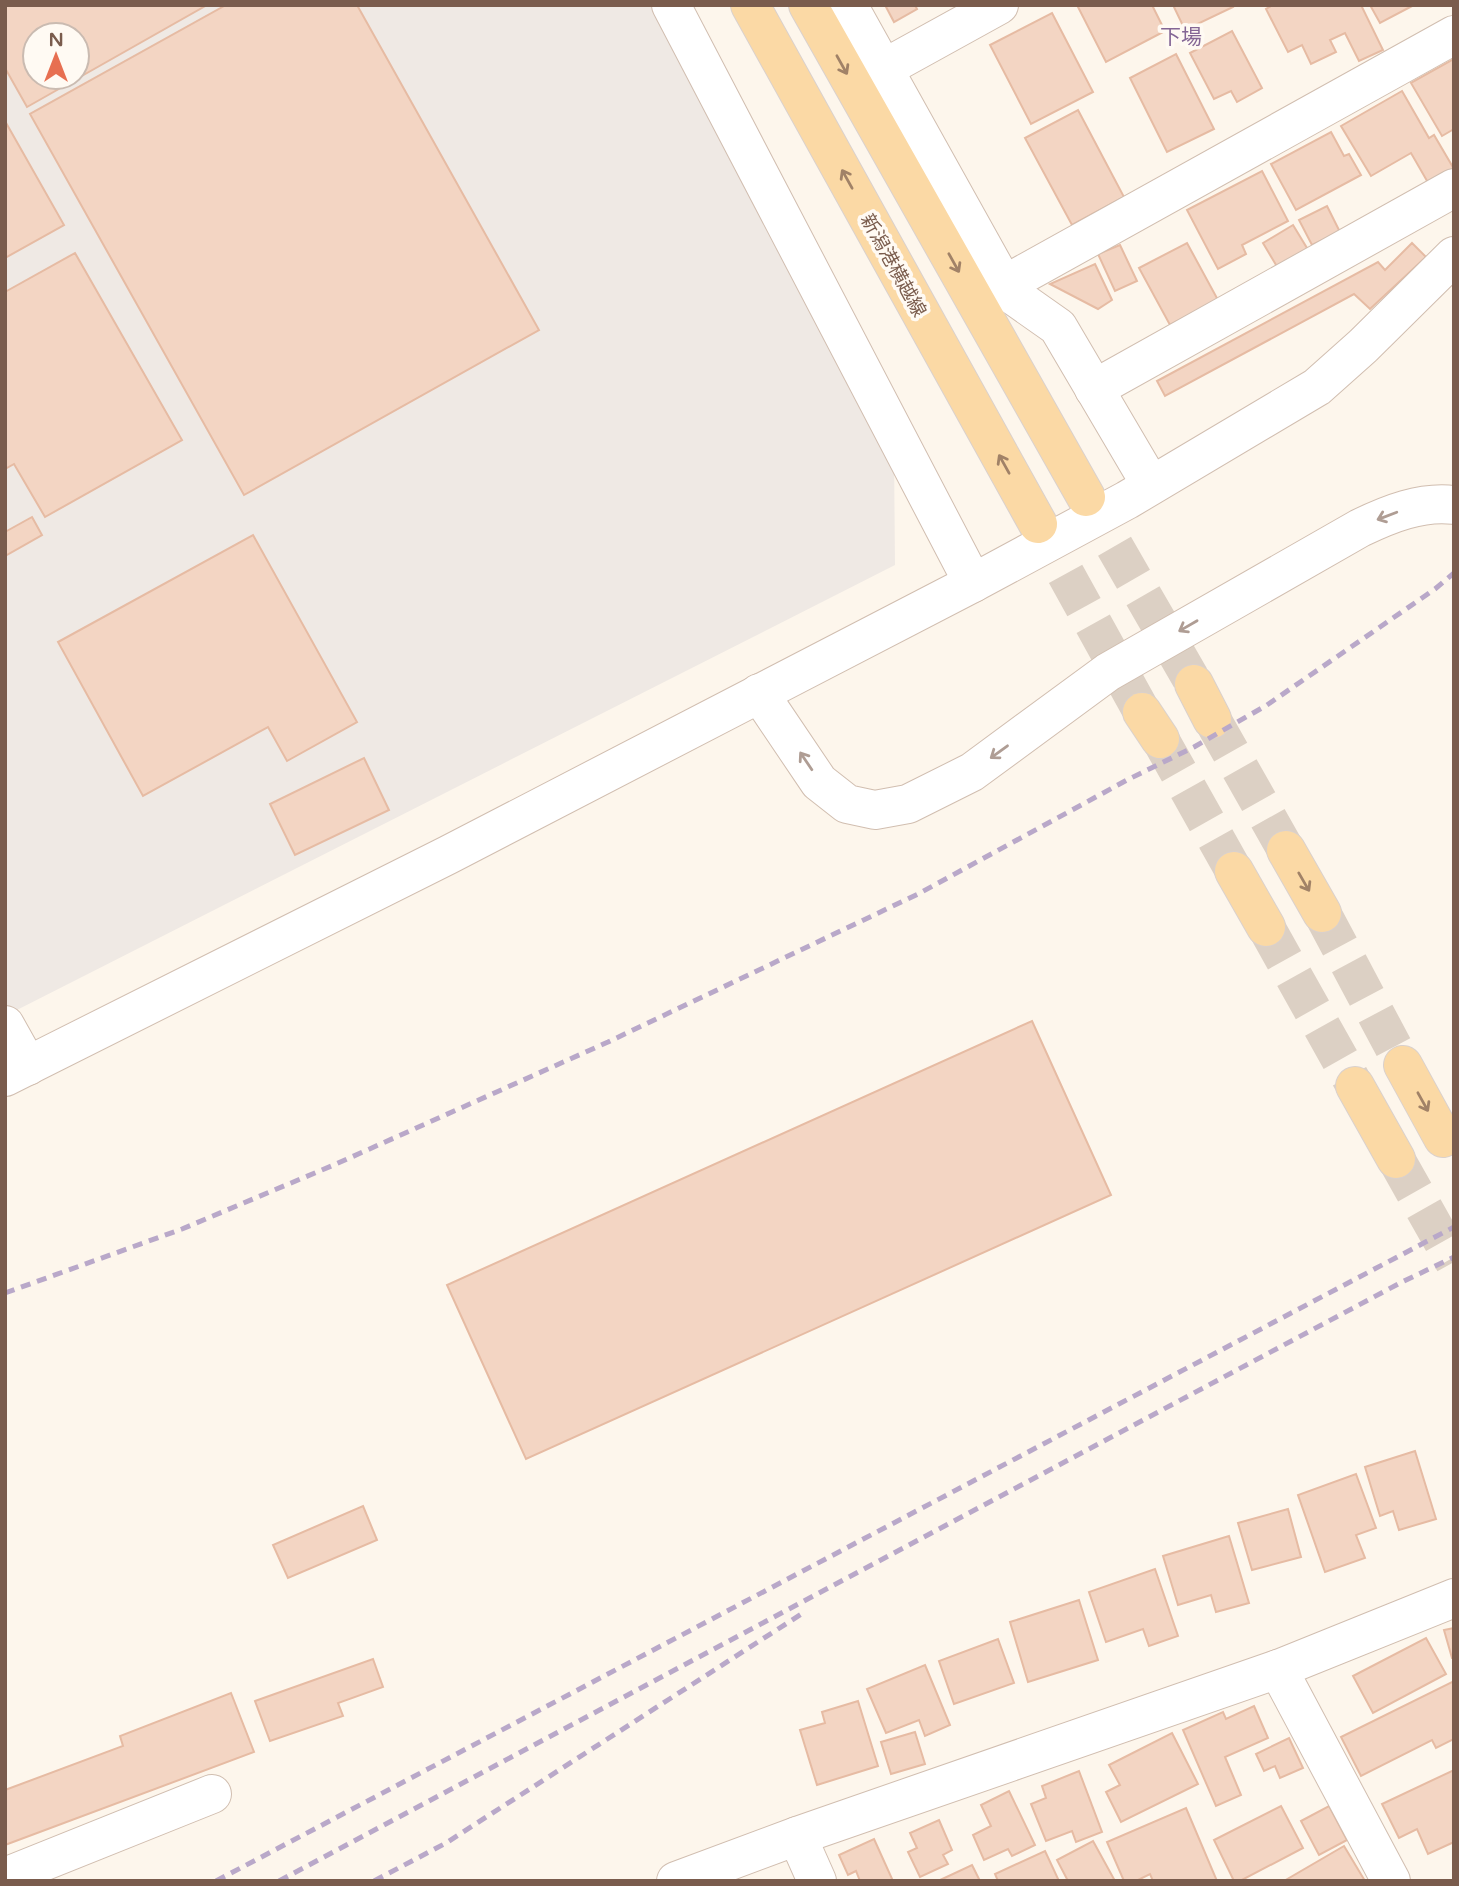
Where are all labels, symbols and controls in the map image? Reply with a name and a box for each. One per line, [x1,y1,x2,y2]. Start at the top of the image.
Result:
north arrow [21,21,91,91]
district label: 下場 [1160,25,1202,50]
text: N [48,29,64,51]
one-way arrow [835,54,849,74]
one-way arrow [840,170,854,190]
street label: 新潟港横越線 [856,210,930,321]
one-way arrow [948,252,961,273]
one-way arrow [997,454,1011,475]
one-way arrow [1377,511,1399,524]
one-way arrow [1179,619,1199,633]
one-way arrow [990,745,1009,759]
one-way arrow [799,752,813,772]
one-way arrow [1297,871,1311,891]
one-way arrow [1416,1091,1430,1111]

